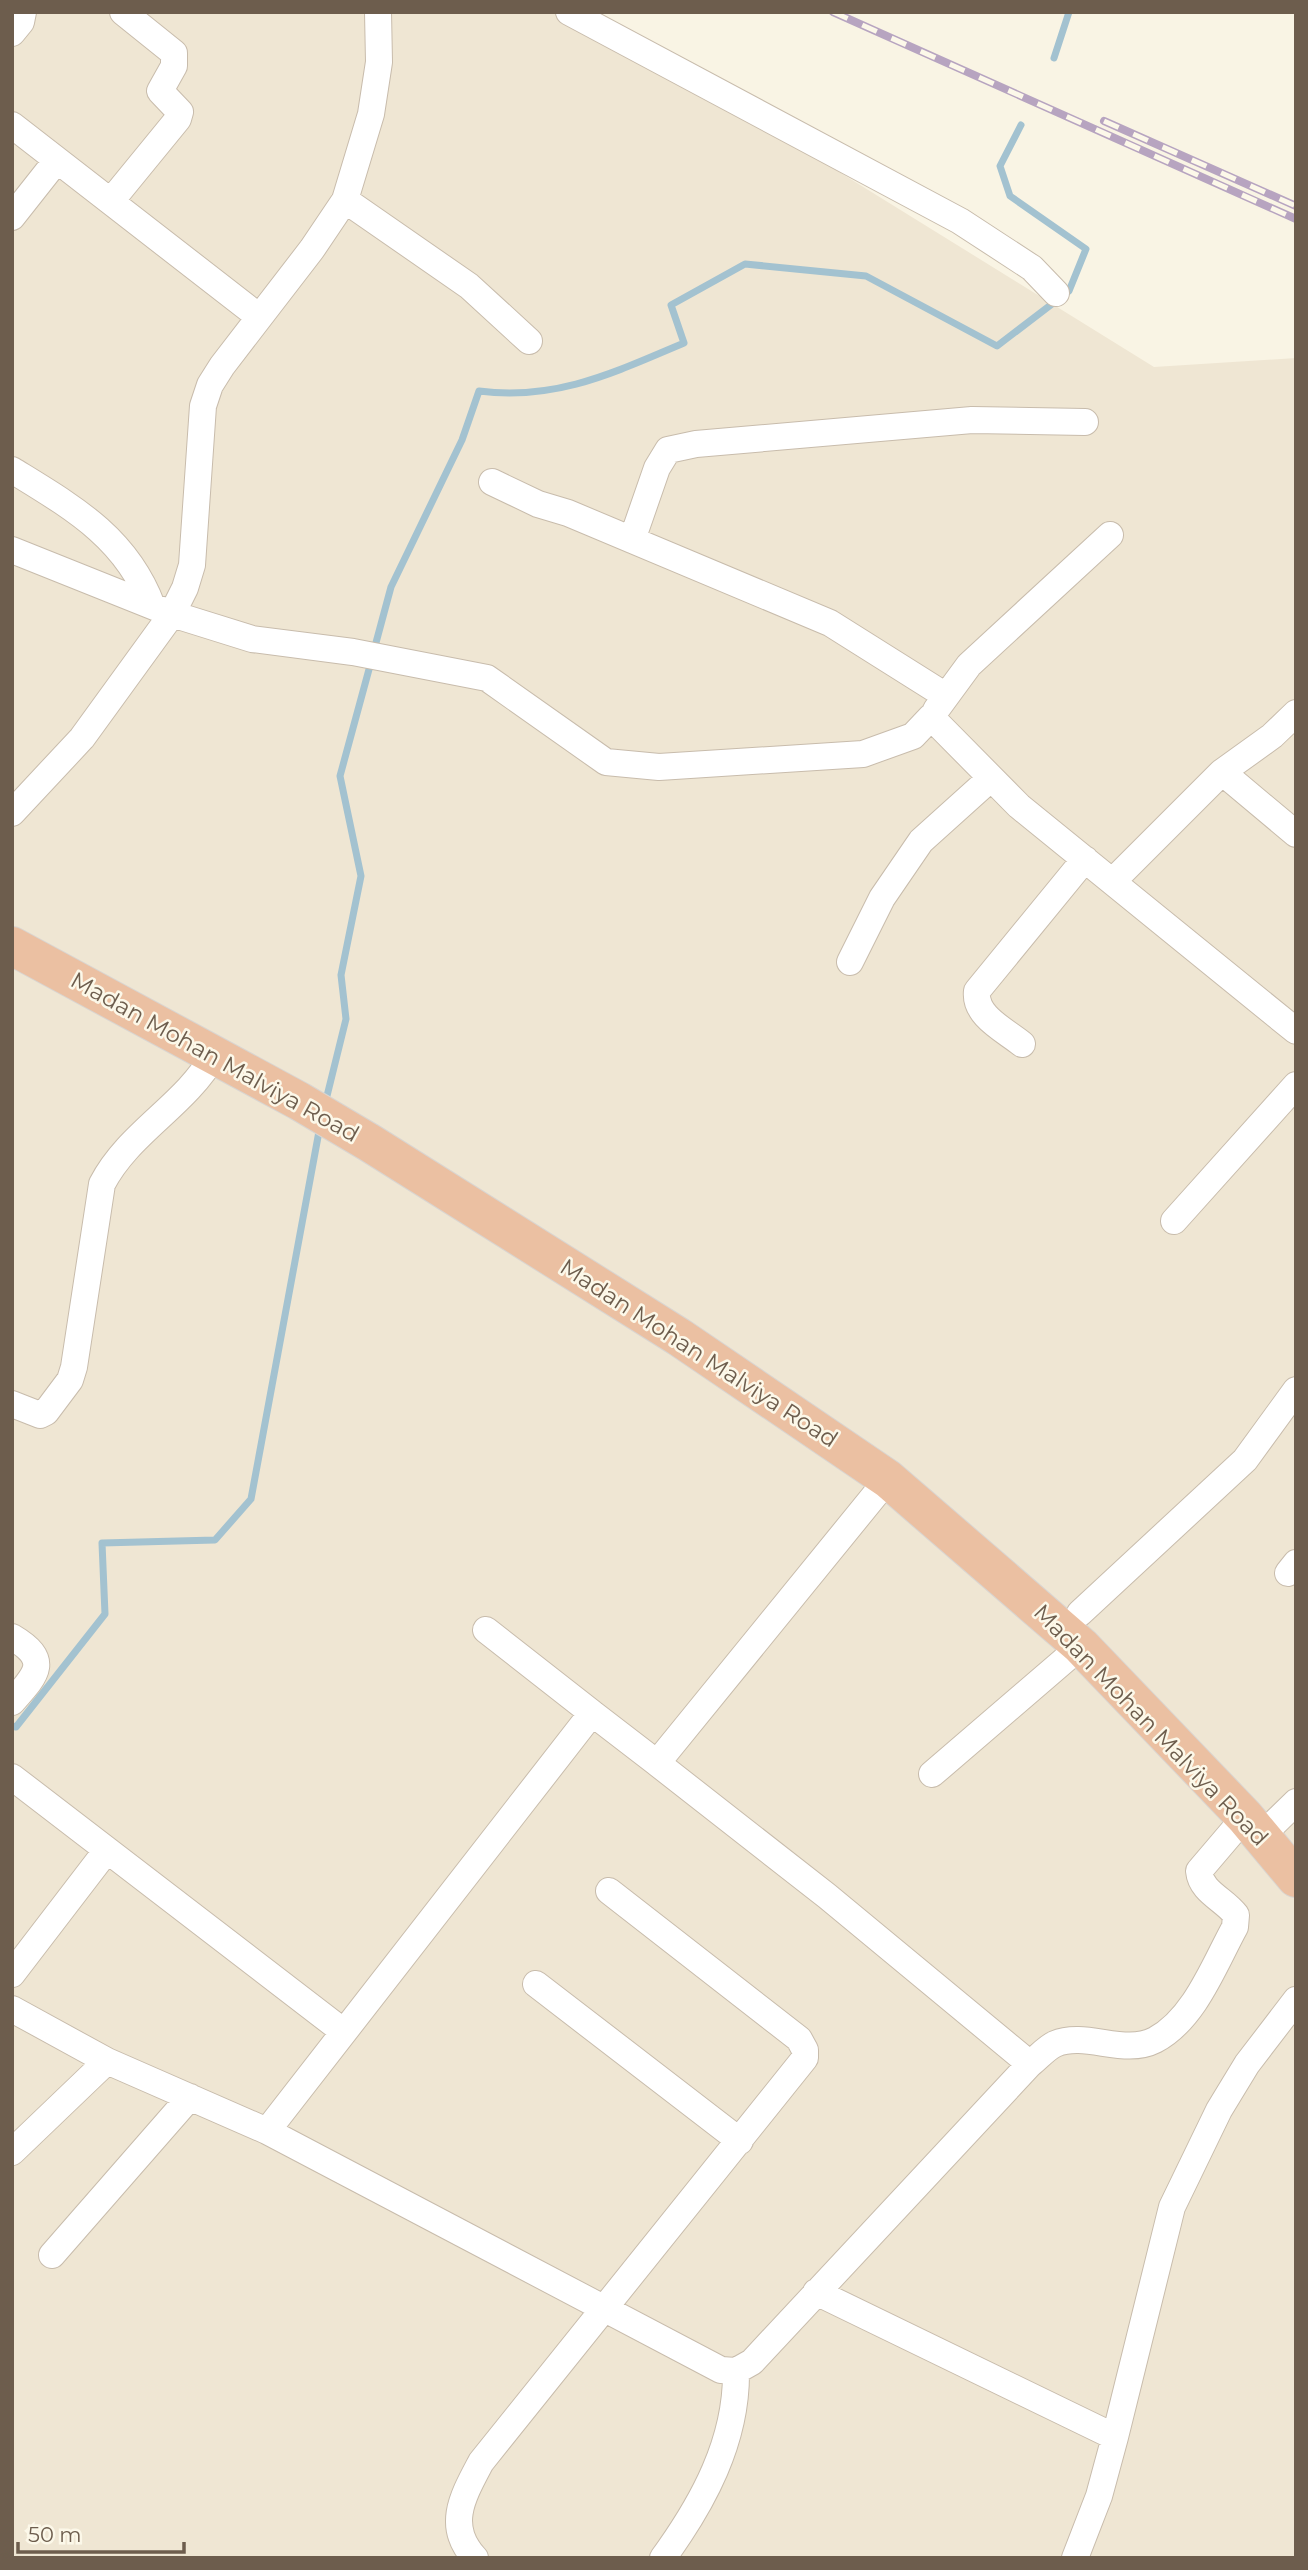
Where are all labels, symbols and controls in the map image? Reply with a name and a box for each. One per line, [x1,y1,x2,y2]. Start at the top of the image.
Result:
street label: Madan Mohan Malviya Road [66,966,364,1148]
street label: Madan Mohan Malviya Road [555,1253,843,1453]
street label: Madan Mohan Malviya Road [1028,1598,1274,1852]
scale bar [18,2510,184,2554]
text: 50 m [28,2522,82,2547]

